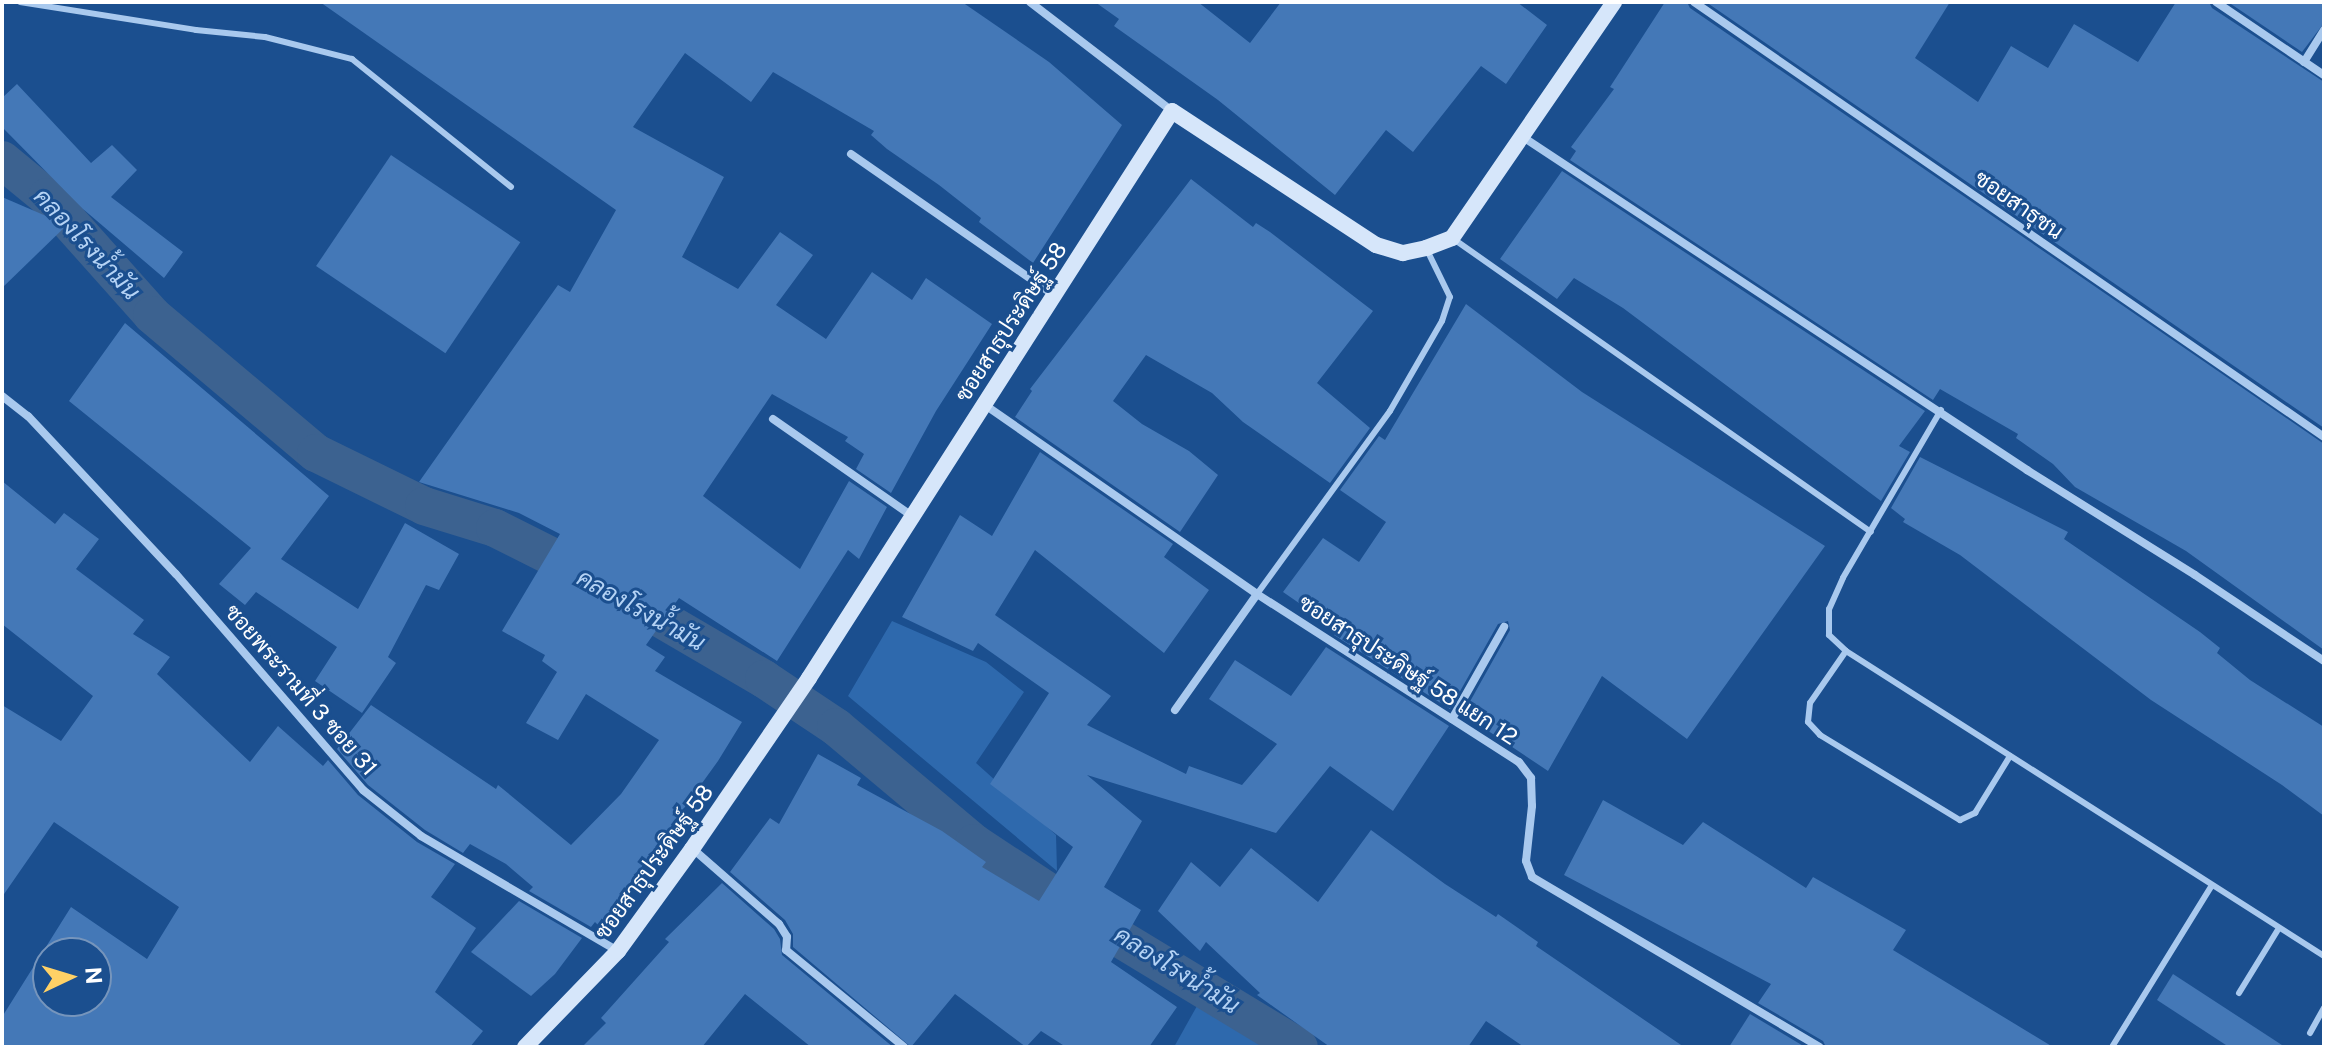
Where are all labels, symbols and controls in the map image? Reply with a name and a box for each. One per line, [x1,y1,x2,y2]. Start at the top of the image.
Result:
street label: ซอยสาธุชน [1970,165,2068,245]
water label: คลองโรงน้ำมัน [28,182,146,306]
street label: ซอยสาธุประดิษฐ์ 58 [950,237,1072,407]
water label: คลองโรงน้ำมัน [572,563,710,657]
street label: ซอยสาธุประดิษฐ์ 58 แยก 12 [1294,589,1522,751]
street label: ซอยพระรามที่ 3 ซอย 31 [219,599,383,781]
street label: ซอยสาธุประดิษฐ์ 58 [589,780,719,944]
water label: คลองโรงน้ำมัน [1109,920,1245,1020]
north arrow [32,937,112,1017]
text: N [80,966,108,985]

